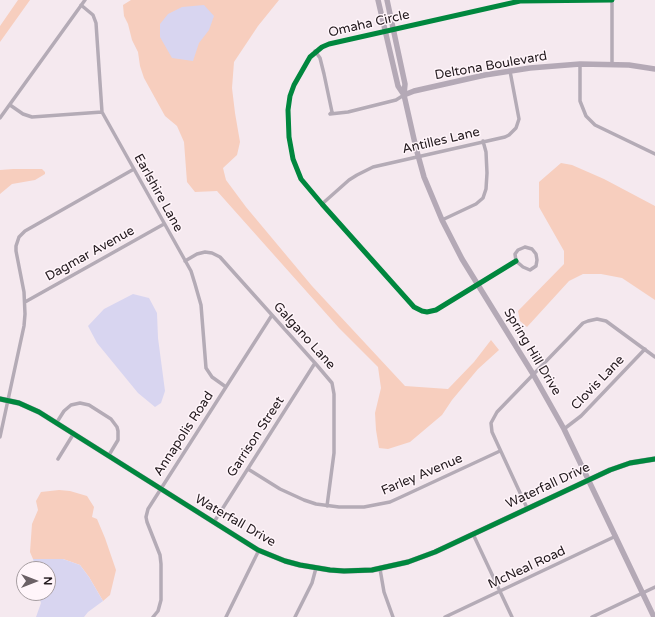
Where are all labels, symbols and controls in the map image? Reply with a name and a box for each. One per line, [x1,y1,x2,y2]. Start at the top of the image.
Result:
street label: Omaha Circle [327,7,411,41]
street label: Deltona Boulevard [434,48,548,84]
street label: Antilles Lane [401,125,481,157]
street label: Earlshire Lane [130,151,186,235]
street label: Dagmar Avenue [43,223,137,285]
street label: Galgano Lane [270,299,338,373]
street label: Spring Hill Drive [500,306,564,398]
street label: Clovis Lane [568,352,628,414]
street label: Annapolis Road [151,389,217,479]
street label: Garrison Street [224,394,288,480]
street label: Farley Avenue [379,451,465,499]
street label: Waterfall Drive [504,460,592,512]
street label: Waterfall Drive [192,492,278,550]
street label: McNeal Road [486,543,568,593]
north arrow [16,561,56,601]
text: N [41,577,54,585]

